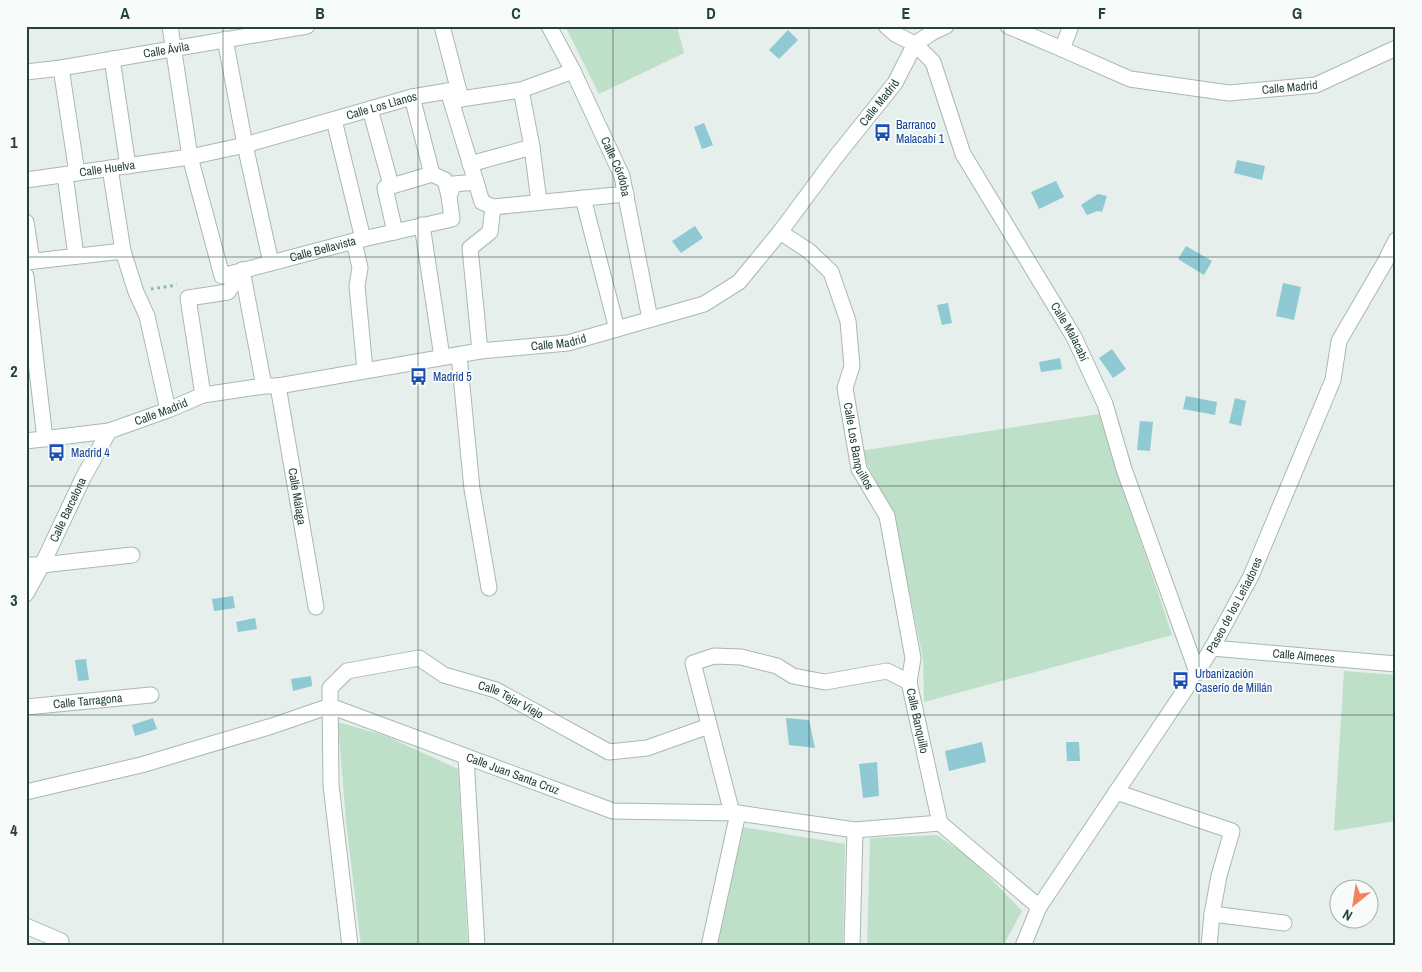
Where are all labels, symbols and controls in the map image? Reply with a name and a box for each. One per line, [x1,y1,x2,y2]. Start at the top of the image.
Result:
text: A [120,2,130,24]
text: B [315,2,325,24]
text: C [511,2,521,24]
text: D [706,2,716,24]
text: E [902,2,911,24]
text: F [1098,2,1106,24]
text: G [1292,2,1302,24]
street label: Calle Ávila [142,38,191,62]
street label: Calle Madrid [856,77,903,129]
street label: Calle Madrid [1261,77,1318,98]
street label: Calle Los Llanos [344,88,418,124]
place label: Barranco Malacabí 1 [896,117,945,147]
bus stop icon: Barranco Malacabí 1 [872,122,892,142]
text: 1 [10,131,18,153]
street label: Calle Córdoba [597,134,634,198]
street label: Calle Huelva [78,157,136,180]
street label: Calle Bellavista [288,233,358,266]
street label: Calle Malacabí [1047,299,1092,364]
street label: Calle Madrid [530,330,588,354]
text: 2 [10,360,18,382]
bus stop icon: Madrid 5 [409,367,429,387]
place label: Madrid 5 [433,369,472,385]
street label: Calle Madrid [132,394,190,429]
street label: Calle Los Banquillos [840,401,877,493]
bus stop icon: Madrid 4 [47,443,67,463]
place label: Madrid 4 [71,445,110,461]
street label: Calle Málaga [284,467,310,527]
street label: Calle Barcelona [46,475,90,545]
street label: Paseo de los Leñadores [1203,555,1266,656]
text: 3 [10,589,18,611]
street label: Calle Almeces [1272,645,1336,667]
place label: Urbanización Caserío de Millán [1195,666,1272,696]
bus stop icon: Urbanización Caserío de Millán [1171,671,1191,691]
street label: Calle Tejar Viejo [476,677,546,723]
street label: Calle Banquillo [903,687,932,755]
street label: Calle Tarragona [52,690,124,712]
street label: Calle Juan Santa Cruz [464,749,562,799]
text: 4 [10,819,18,841]
north arrow [1330,880,1380,930]
text: N [1339,905,1356,925]

